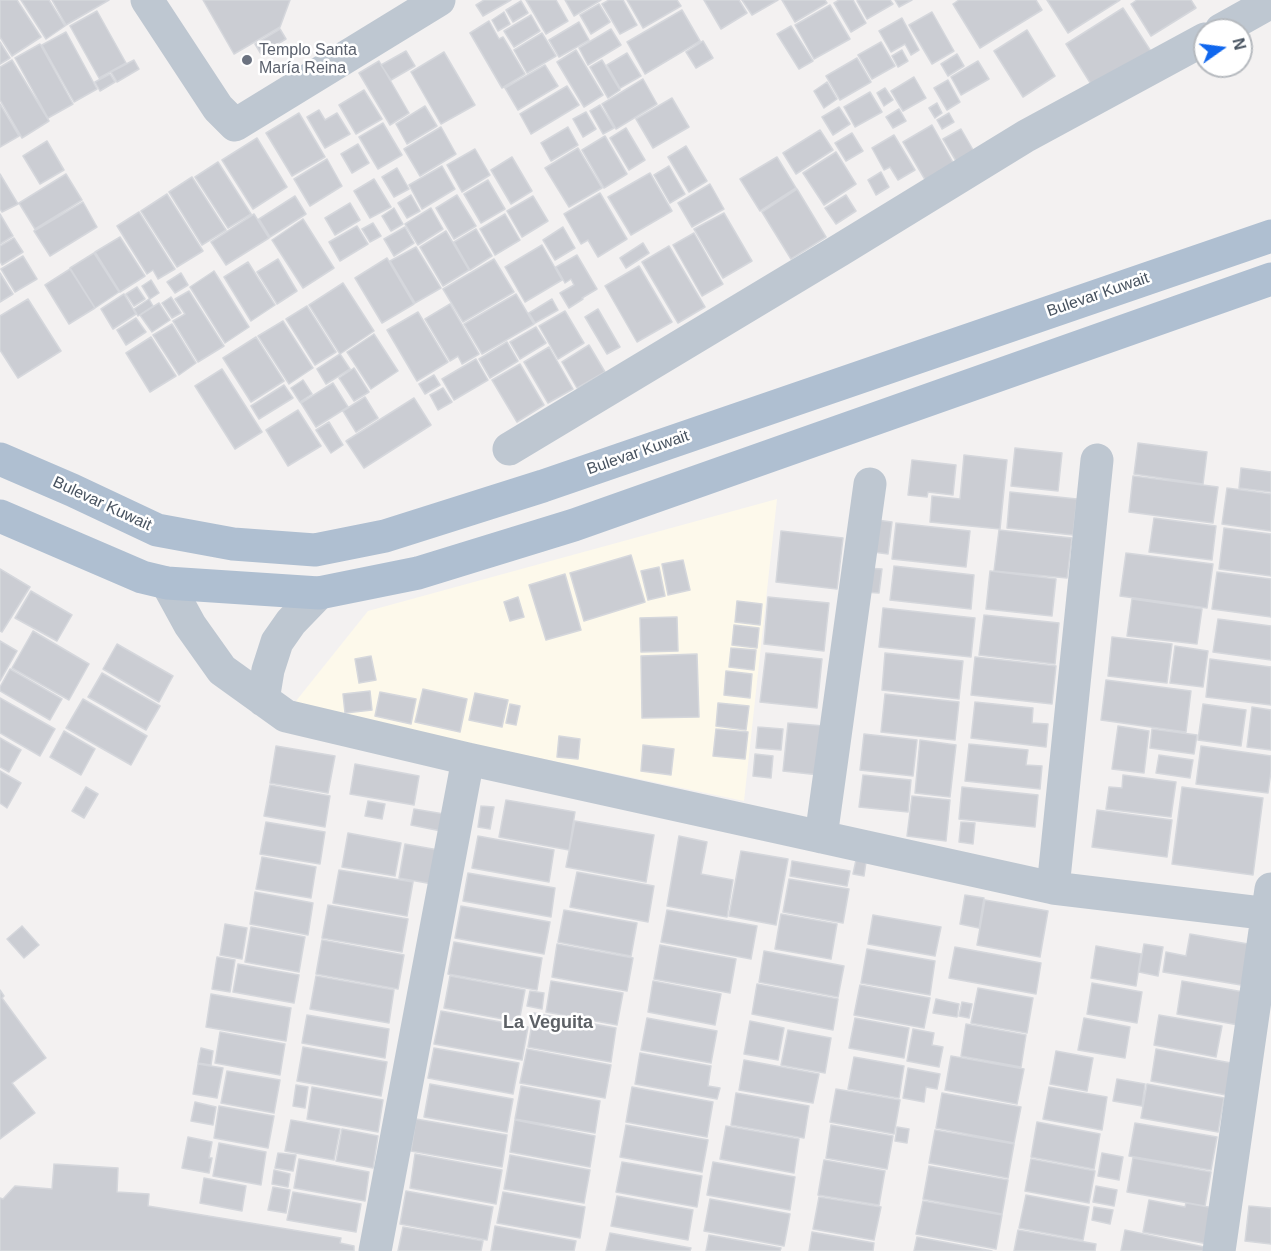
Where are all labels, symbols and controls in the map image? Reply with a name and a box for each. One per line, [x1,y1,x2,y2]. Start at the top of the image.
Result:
north arrow [1193,18,1253,78]
text: N [1229,36,1249,52]
place label: Templo Santa María Reina [259,41,357,79]
marker: Templo Santa María Reina [240,53,254,67]
street label: Bulevar Kuwait [1044,269,1152,321]
street label: Bulevar Kuwait [584,427,692,479]
street label: Bulevar Kuwait [50,473,154,535]
district label: La Veguita [503,1012,593,1034]

